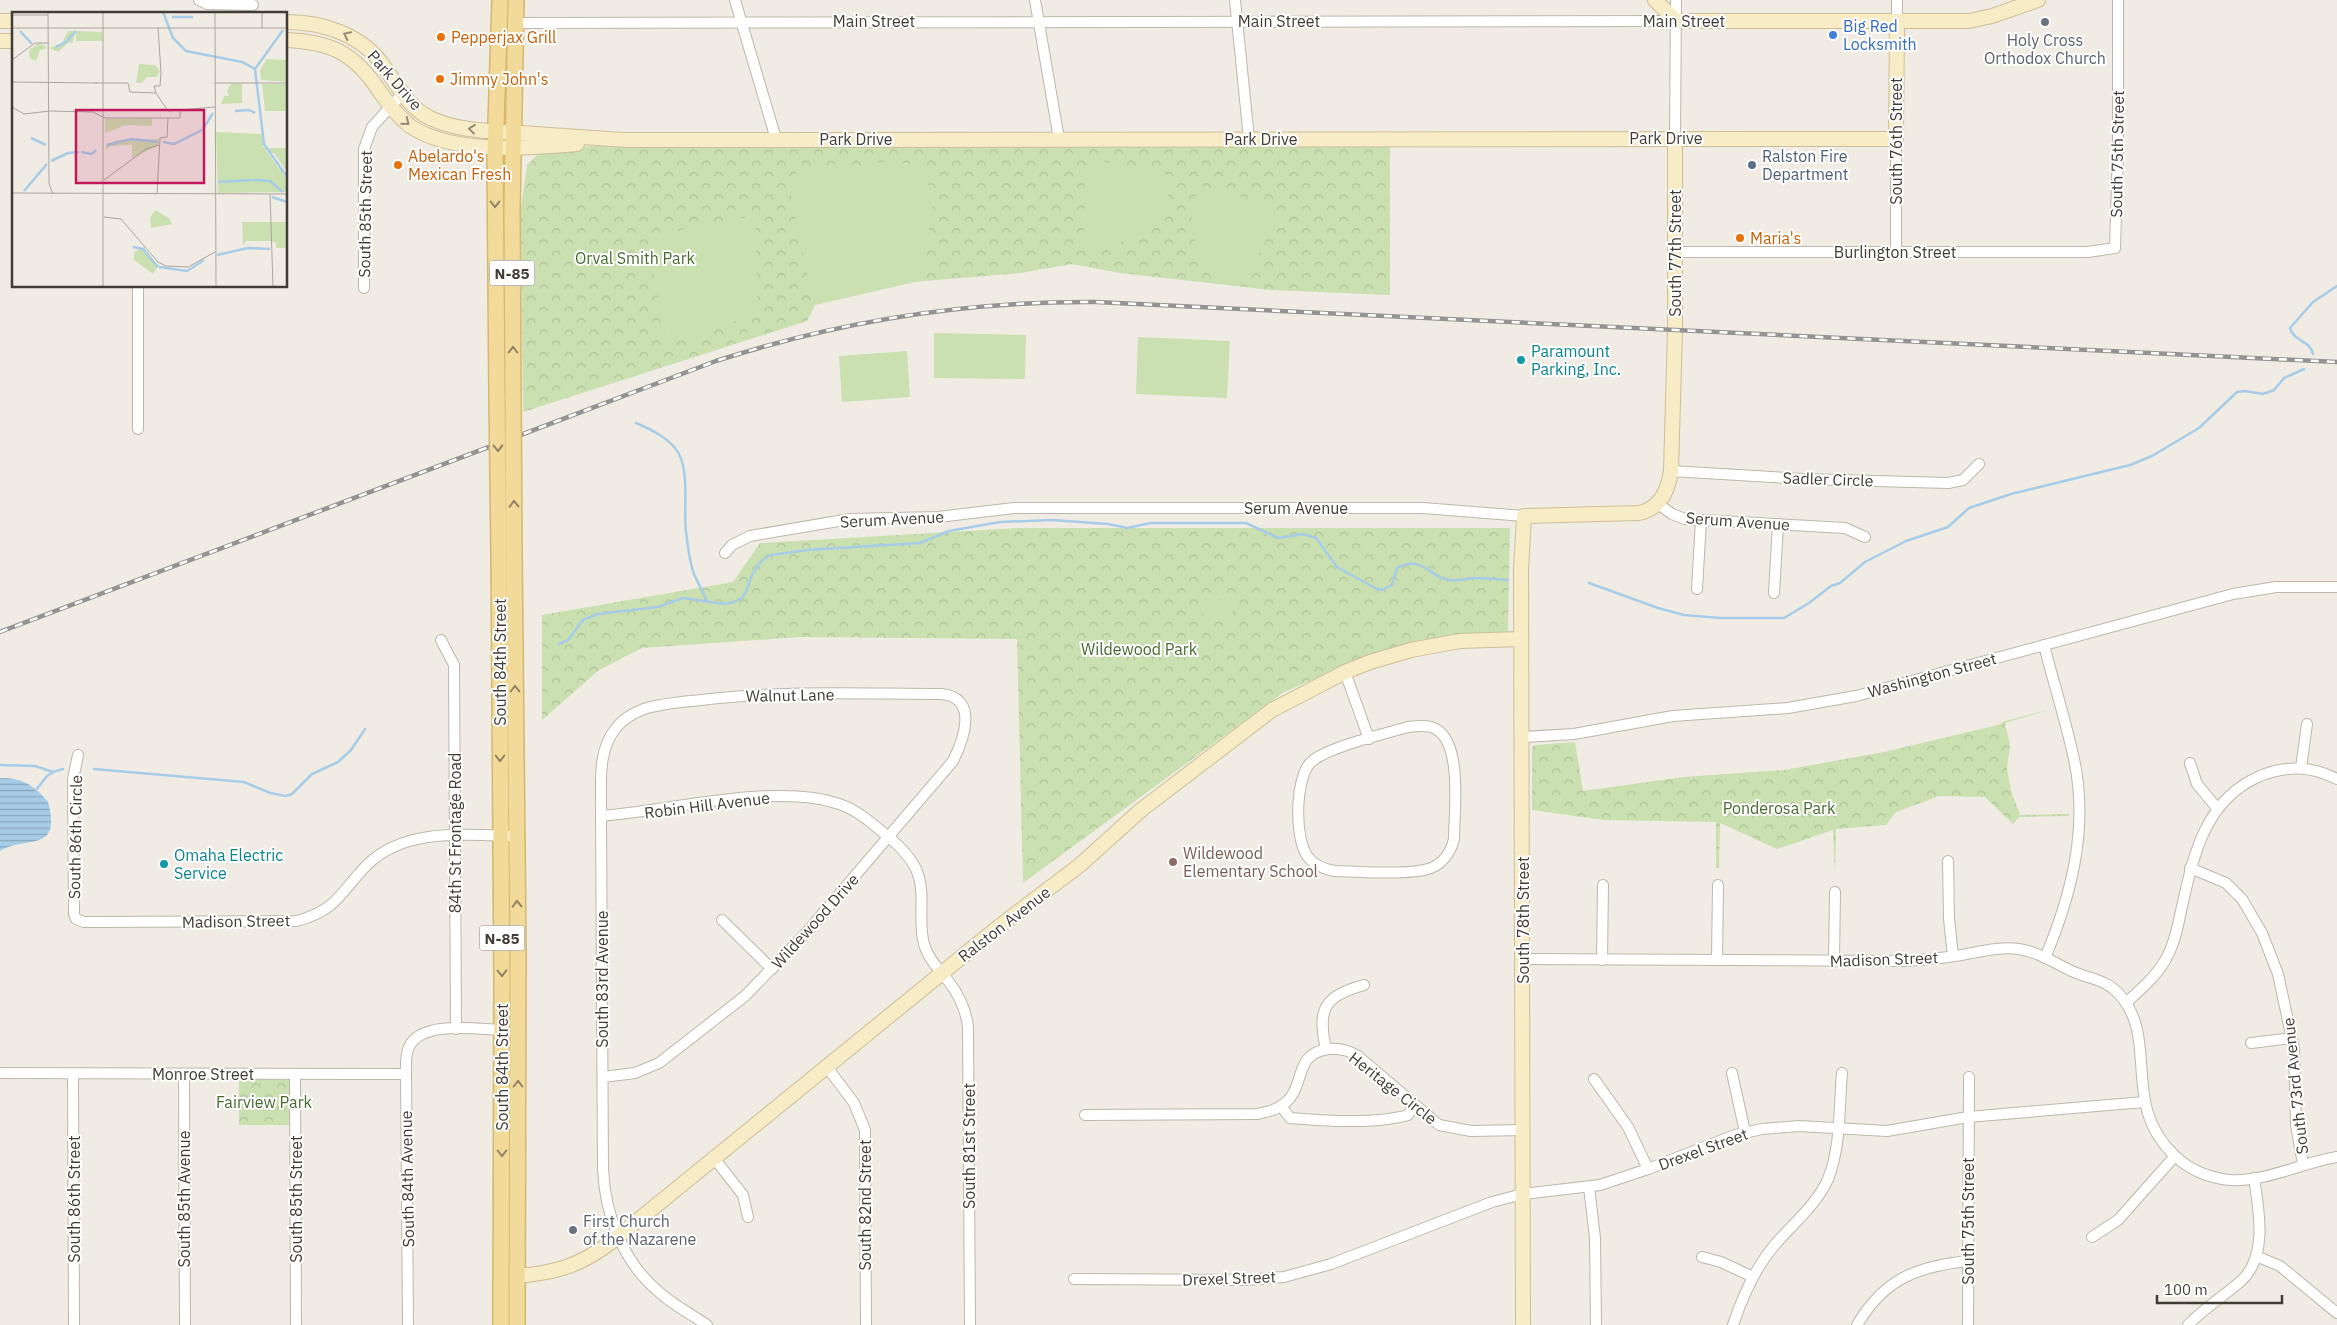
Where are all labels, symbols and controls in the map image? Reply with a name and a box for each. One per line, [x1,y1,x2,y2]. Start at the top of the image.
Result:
street label: Main Street [833,11,915,31]
street label: Main Street [1238,11,1320,31]
street label: Main Street [1643,11,1725,31]
inset map [12,12,288,288]
place label: Big Red Locksmith [1843,16,1917,54]
marker: Holy Cross Orthodox Church [2039,16,2051,28]
place label: Pepperjax Grill [451,27,556,47]
marker: Big Red Locksmith [1827,29,1839,41]
place label: Holy Cross Orthodox Church [1984,30,2106,68]
one-way arrow [343,31,352,42]
marker: Pepperjax Grill [435,31,447,43]
street label: Park Drive [363,46,427,114]
place label: Jimmy John's [450,69,548,89]
marker: Jimmy John's [434,73,446,85]
street label: South 76th Street [1886,77,1906,205]
street label: South 75th Street [2106,90,2128,218]
one-way arrow [401,116,410,125]
one-way arrow [468,124,476,135]
street label: Park Drive [1629,128,1703,148]
street label: Park Drive [819,129,893,149]
street label: Park Drive [1224,129,1298,149]
place label: Abelardo's Mexican Fresh [408,146,511,184]
place label: Ralston Fire Department [1762,146,1848,184]
street label: South 85th Street [354,150,376,278]
marker: Abelardo's Mexican Fresh [392,159,404,171]
marker: Ralston Fire Department [1746,159,1758,171]
street label: South 77th Street [1665,189,1685,317]
one-way arrow [490,200,500,208]
place label: Maria's [1750,228,1801,248]
marker: Maria's [1734,232,1746,244]
street label: Burlington Street [1834,242,1956,262]
park label: Orval Smith Park [575,248,696,268]
road number: N-85 [490,260,534,286]
place label: Paramount Parking, Inc. [1531,341,1621,379]
one-way arrow [508,346,518,354]
marker: Paramount Parking, Inc. [1515,354,1527,366]
one-way arrow [492,444,503,452]
street label: Sadler Circle [1782,467,1874,491]
street label: Serum Avenue [1244,498,1348,518]
one-way arrow [509,500,519,508]
street label: Serum Avenue [839,506,945,532]
street label: Serum Avenue [1685,507,1791,535]
street label: South 84th Street [490,598,510,726]
park label: Wildewood Park [1081,639,1198,659]
street label: Washington Street [1866,648,1998,702]
street label: Walnut Lane [745,684,835,706]
one-way arrow [510,685,520,692]
street label: 84th St Frontage Road [445,753,465,913]
one-way arrow [495,754,505,762]
street label: South 86th Circle [64,774,86,899]
street label: Robin Hill Avenue [643,787,771,823]
park label: Ponderosa Park [1723,798,1836,818]
place label: Wildewood Elementary School [1183,843,1318,881]
place label: Omaha Electric Service [174,845,283,883]
marker: Wildewood Elementary School [1167,856,1179,868]
street label: South 78th Street [1513,856,1533,984]
marker: Omaha Electric Service [158,858,170,870]
street label: Wildewood Drive [767,869,863,973]
street label: Ralston Avenue [954,882,1054,966]
one-way arrow [512,900,522,908]
street label: Madison Street [182,910,290,932]
street label: South 83rd Avenue [592,910,612,1048]
road number: N-85 [480,926,524,950]
street label: Madison Street [1830,947,1938,971]
one-way arrow [497,970,507,977]
street label: South 84th Street [492,1003,512,1131]
street label: South 73rd Avenue [2278,1016,2312,1155]
street label: Heritage Circle [1345,1048,1441,1129]
street label: Monroe Street [152,1064,254,1084]
one-way arrow [513,1080,523,1088]
street label: South 81st Street [959,1083,979,1209]
park label: Fairview Park [216,1092,313,1112]
street label: South 84th Avenue [396,1110,418,1248]
street label: Drexel Street [1655,1124,1751,1174]
street label: South 85th Avenue [174,1130,194,1267]
street label: South 86th Street [64,1135,84,1263]
street label: South 85th Street [286,1135,306,1263]
street label: South 82nd Street [855,1139,875,1271]
one-way arrow [497,1150,507,1157]
street label: South 75th Street [1958,1157,1978,1285]
place label: First Church of the Nazarene [583,1211,697,1249]
marker: First Church of the Nazarene [567,1224,579,1236]
street label: Drexel Street [1182,1266,1276,1290]
scale bar [2157,1272,2282,1304]
text: 100 m [2164,1280,2208,1299]

